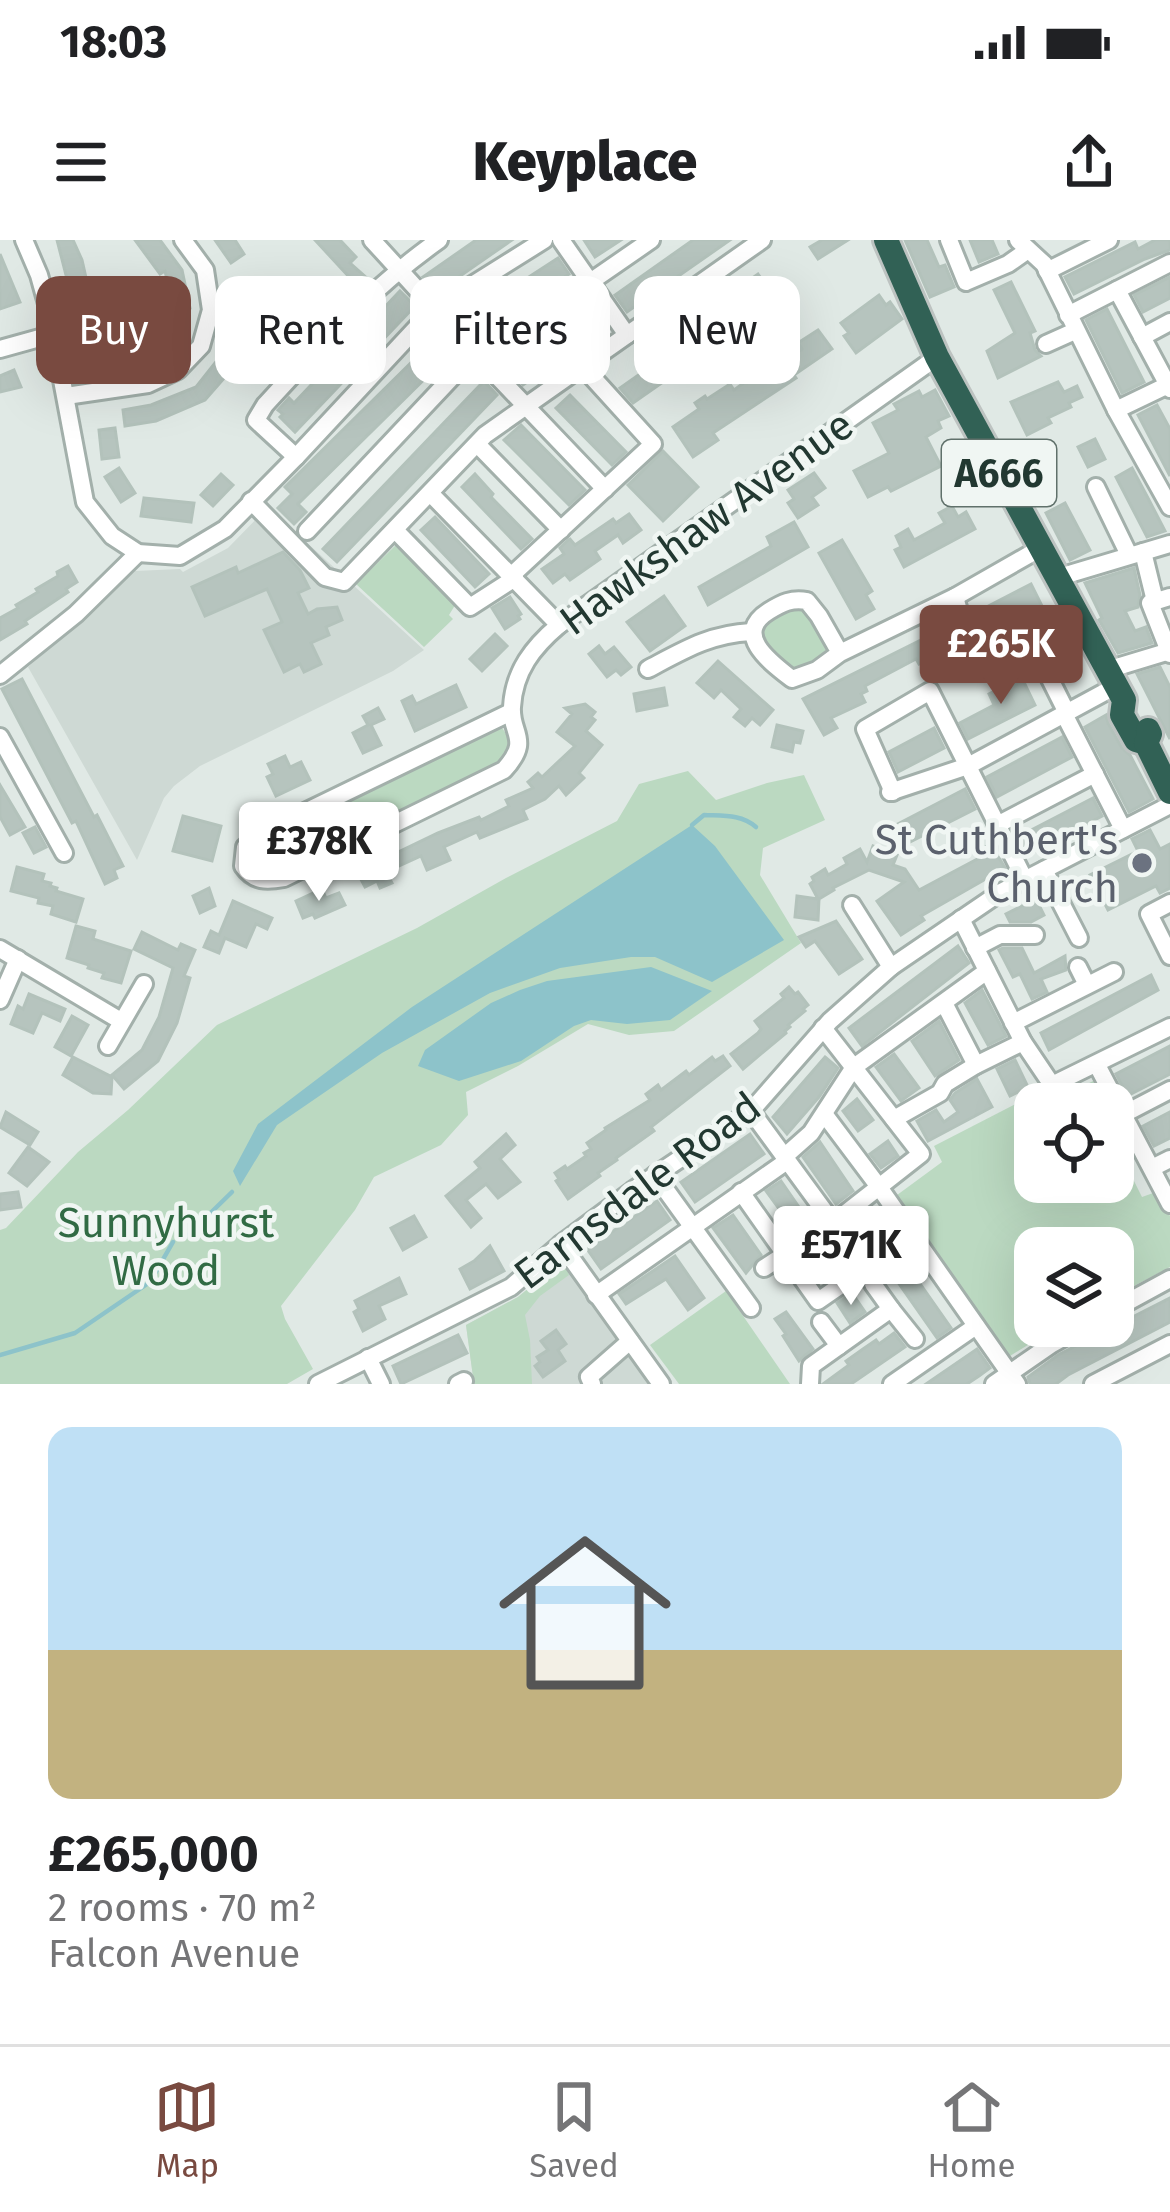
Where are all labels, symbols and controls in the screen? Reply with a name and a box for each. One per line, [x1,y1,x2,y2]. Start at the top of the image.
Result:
text: 18:03 [60,15,167,69]
icon: menu [48,129,114,195]
icon: share [1056,129,1122,195]
text: Keyplace [473,130,697,194]
chip: Buy [36,276,191,384]
chip: Rent [215,276,386,384]
chip: Filters [410,276,610,384]
chip: New [634,276,800,384]
street label: Hawkshaw Avenue [550,400,863,646]
road number: A666 [942,440,1056,506]
pin: £265K [917,605,1085,707]
text: £265K [947,621,1055,667]
pin: £378K [235,802,403,904]
place label: St Cuthbert's Church [875,815,1118,913]
text: £378K [266,818,372,864]
marker: St Cuthbert's Church [1129,850,1155,876]
street label: Earnsdale Road [504,1082,771,1300]
map controls [1014,1083,1134,1347]
button: locate [1014,1083,1134,1203]
park label: Sunnyhurst Wood [58,1198,275,1296]
pin: £571K [767,1206,935,1308]
text: £571K [801,1222,901,1268]
button: layers [1014,1227,1134,1347]
icon: home [477,1505,693,1721]
text: £265,000 [48,1823,259,1885]
text: 2 rooms · 70 m² [48,1885,317,1931]
text: Falcon Avenue [48,1931,300,1977]
tab: Map [154,2074,220,2186]
tab: Saved [529,2074,619,2186]
tab: Home [928,2074,1016,2186]

